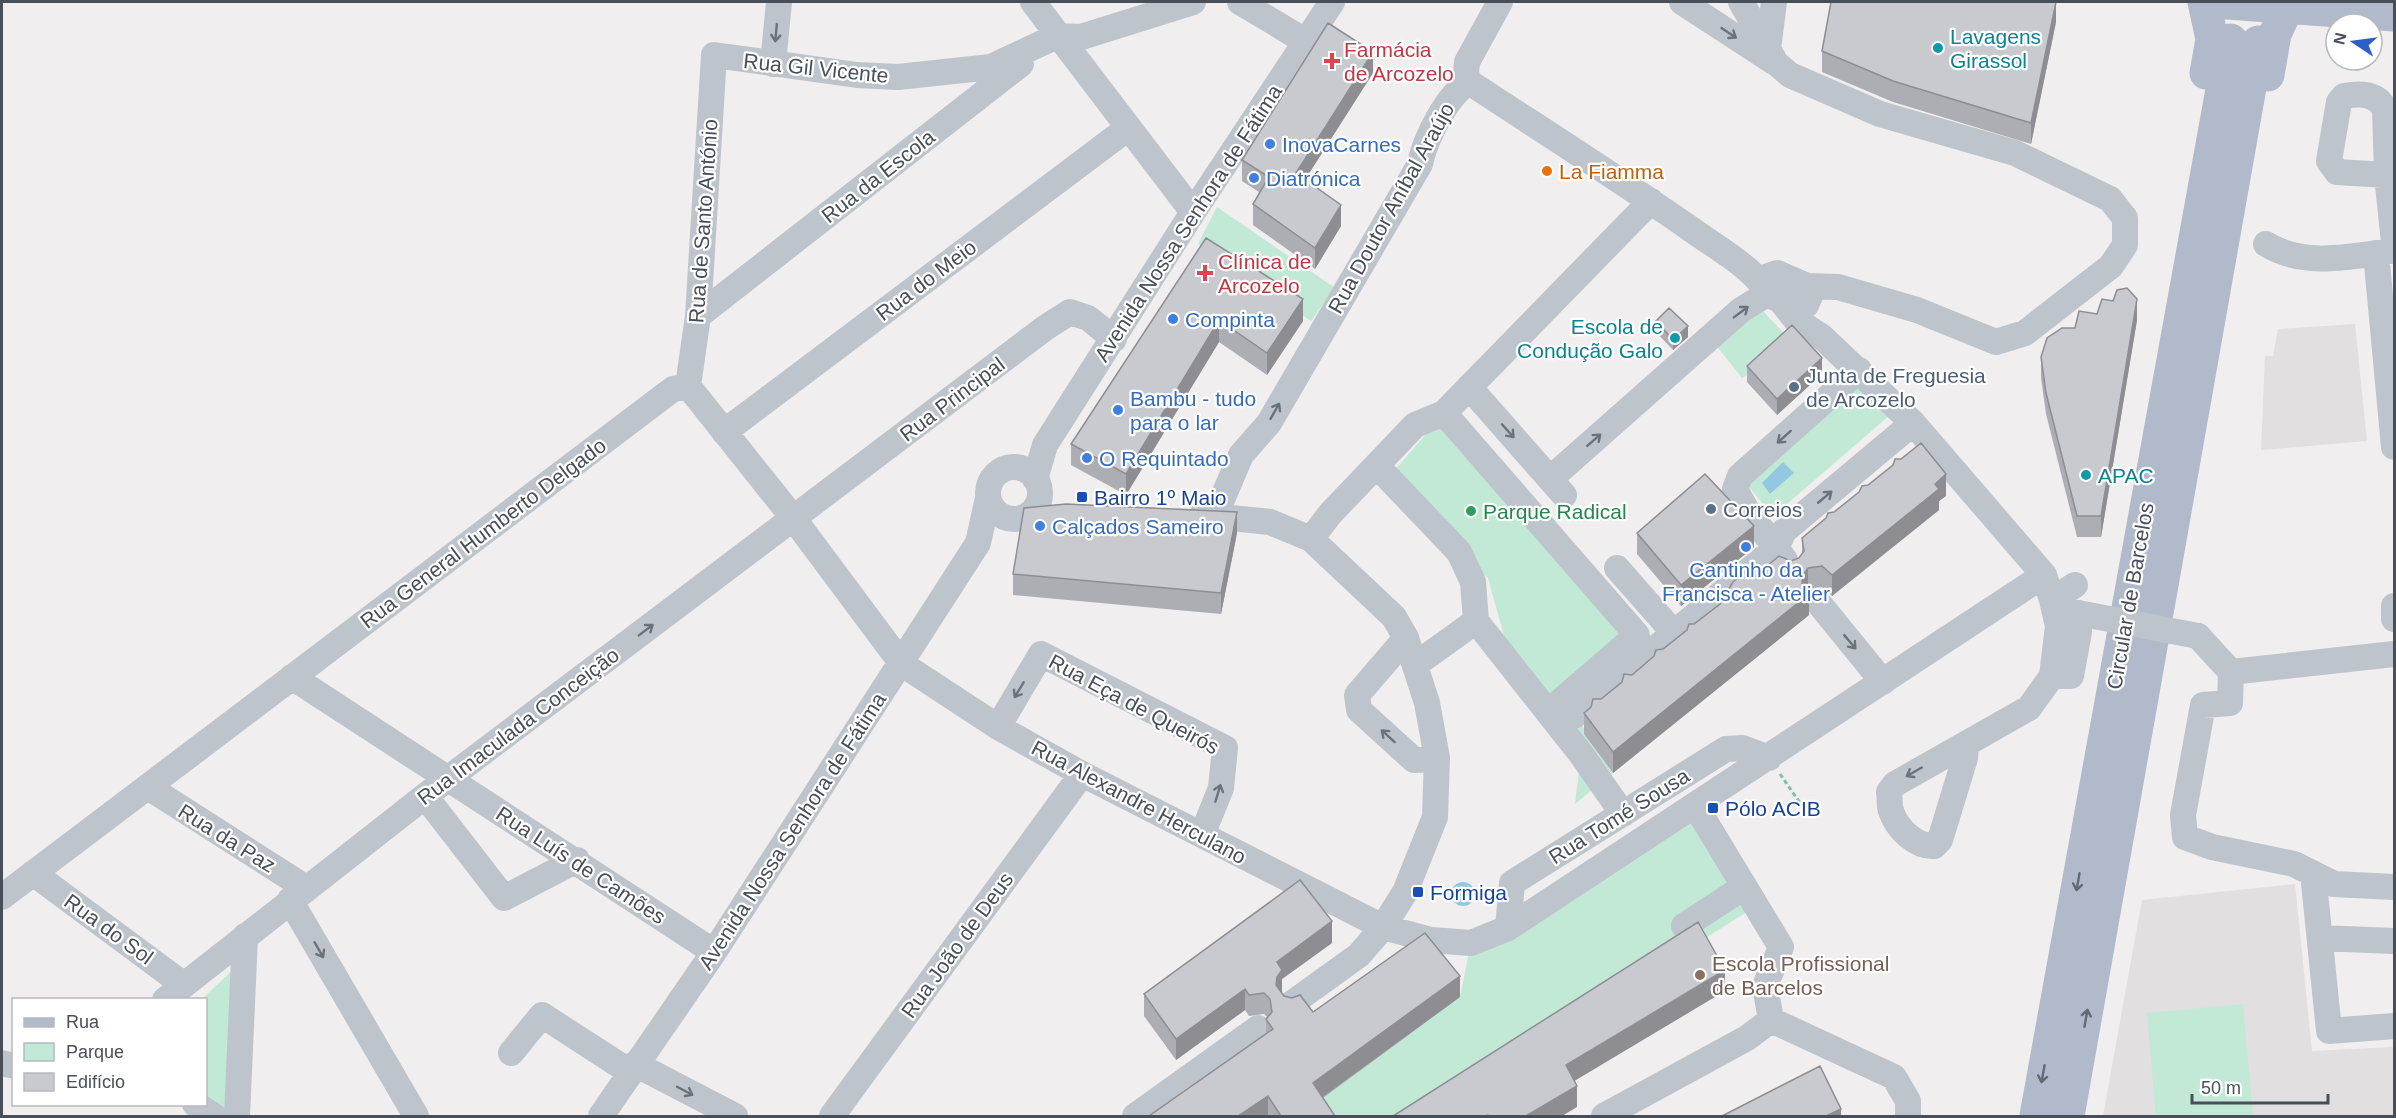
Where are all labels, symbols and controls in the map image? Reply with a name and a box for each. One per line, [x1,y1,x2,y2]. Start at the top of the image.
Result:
north arrow [2324,12,2384,72]
one-way arrow [770,23,781,42]
place label: Lavagens Girassol [1950,25,2041,72]
one-way arrow [1720,27,1736,39]
text: N [2330,31,2349,46]
place label: Farmácia de Arcozelo [1344,38,1454,85]
marker: Lavagens Girassol [1931,41,1945,55]
street label: Rua Gil Vicente [742,49,890,87]
marker: Farmácia de Arcozelo [1325,54,1339,68]
street label: Avenida Nossa Senhora de Fátima [1090,80,1286,366]
street label: Rua Doutor Aníbal Araújo [1323,99,1459,317]
street label: Rua de Santo António [684,118,722,324]
street label: Rua da Escola [817,125,939,227]
place label: InovaCarnes [1282,133,1401,156]
marker: InovaCarnes [1263,137,1277,151]
place label: La Fiamma [1559,160,1664,183]
marker: La Fiamma [1540,164,1554,178]
place label: Diatrónica [1266,167,1361,190]
marker: Diatrónica [1247,171,1261,185]
street label: Rua do Meio [872,235,980,325]
place label: Clínica de Arcozelo [1218,250,1311,297]
marker: Clínica de Arcozelo [1196,264,1214,282]
one-way arrow [1732,305,1748,318]
place label: Compinta [1185,308,1275,331]
marker: Compinta [1166,312,1180,326]
place label: Escola de Condução Galo [1517,315,1663,362]
marker: Escola de Condução Galo [1668,331,1682,345]
street label: Rua Principal [895,352,1009,446]
place label: Junta de Freguesia de Arcozelo [1806,364,1986,411]
marker: Junta de Freguesia de Arcozelo [1787,380,1801,394]
place label: Bambu - tudo para o lar [1130,387,1256,434]
marker: Bambu - tudo para o lar [1111,403,1125,417]
one-way arrow [1270,403,1282,420]
one-way arrow [1501,423,1515,438]
one-way arrow [1777,430,1792,444]
street label: Rua General Humberto Delgado [356,433,610,633]
one-way arrow [1586,433,1601,447]
place label: O Requintado [1099,447,1229,470]
marker: O Requintado [1080,451,1094,465]
place label: APAC [2098,464,2154,487]
marker: APAC [2079,468,2093,482]
place label: Bairro 1º Maio [1094,486,1227,509]
marker: Bairro 1º Maio [1075,490,1089,504]
one-way arrow [1817,490,1833,503]
place label: Correios [1723,498,1802,521]
place label: Parque Radical [1483,500,1627,523]
street label: Circular de Barcelos [2102,501,2158,691]
marker: Correios [1704,502,1718,516]
marker: Parque Radical [1464,504,1478,518]
place label: Calçados Sameiro [1052,515,1224,538]
marker: Calçados Sameiro [1033,519,1047,533]
marker: Cantinho da Francisca - Atelier [1739,540,1753,554]
place label: Cantinho da Francisca - Atelier [1662,558,1830,605]
one-way arrow [637,624,653,637]
one-way arrow [1843,634,1857,649]
street label: Rua Imaculada Conceição [413,643,623,809]
street label: Rua Eça de Queirós [1045,649,1223,759]
one-way arrow [1013,681,1025,698]
street label: Avenida Nossa Senhora de Fátima [694,688,890,974]
one-way arrow [1381,729,1396,743]
street label: Rua Alexandre Herculano [1028,736,1250,868]
street label: Rua Tomé Sousa [1545,763,1694,868]
one-way arrow [1906,767,1923,779]
one-way arrow [1213,784,1224,803]
place label: Pólo ACIB [1725,797,1821,820]
street label: Rua da Paz [174,799,280,877]
marker: Pólo ACIB [1706,801,1720,815]
street label: Rua Luís de Camões [492,802,670,928]
street label: Rua João de Deus [897,868,1017,1022]
one-way arrow [2072,872,2083,892]
place label: Formiga [1430,881,1507,904]
marker: Formiga [1411,885,1425,899]
street label: Rua do Sol [60,889,158,969]
one-way arrow [313,941,325,958]
place label: Escola Profissional de Barcelos [1712,952,1889,999]
marker: Escola Profissional de Barcelos [1693,968,1707,982]
legend [12,998,207,1106]
one-way arrow [2080,1008,2091,1028]
text: Rua [66,1012,100,1032]
text: Parque [66,1042,124,1062]
one-way arrow [2037,1064,2048,1083]
scale bar [2192,1067,2328,1105]
text: Edifício [66,1072,125,1092]
text: 50 m [2201,1078,2241,1098]
one-way arrow [676,1085,693,1097]

